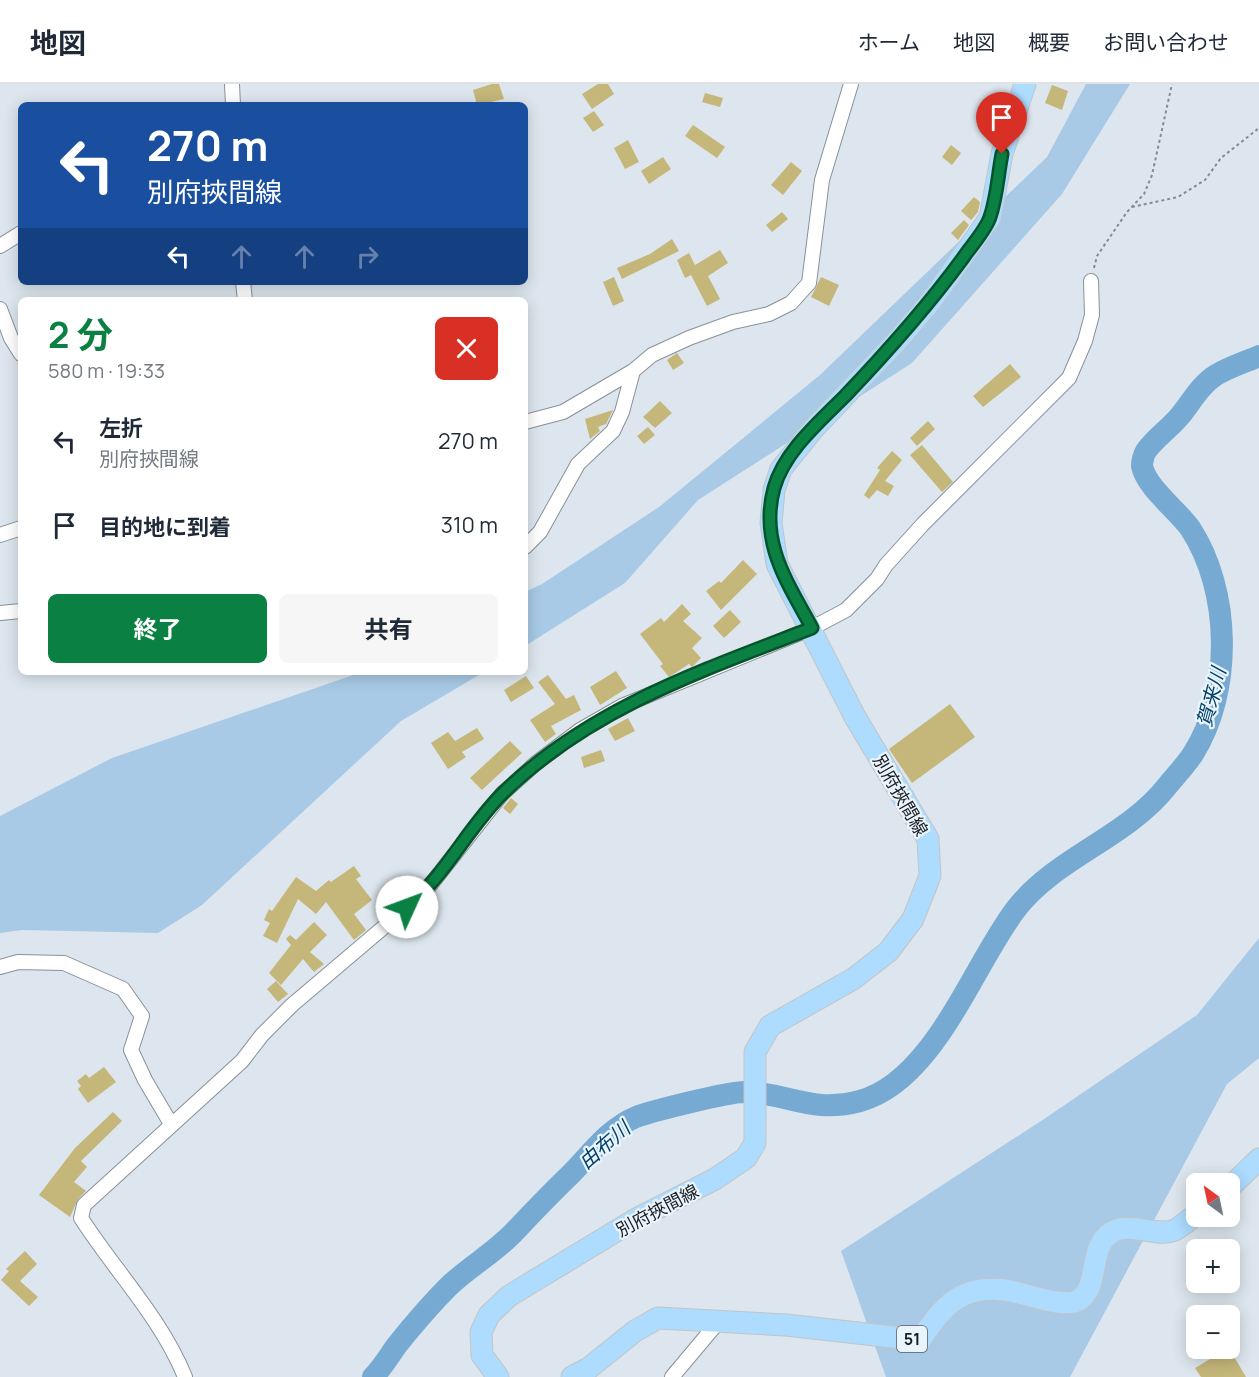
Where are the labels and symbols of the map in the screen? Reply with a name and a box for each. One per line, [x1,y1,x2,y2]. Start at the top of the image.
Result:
pin [976,92,1027,154]
water label: 賀来川 [1190,663,1232,729]
street label: 別府挾間線 [868,750,934,840]
position arrow [375,875,439,939]
water label: 由布川 [573,1114,637,1175]
north arrow [1186,1173,1240,1227]
street label: 別府挾間線 [612,1178,702,1242]
road number: 51 [897,1326,927,1352]

